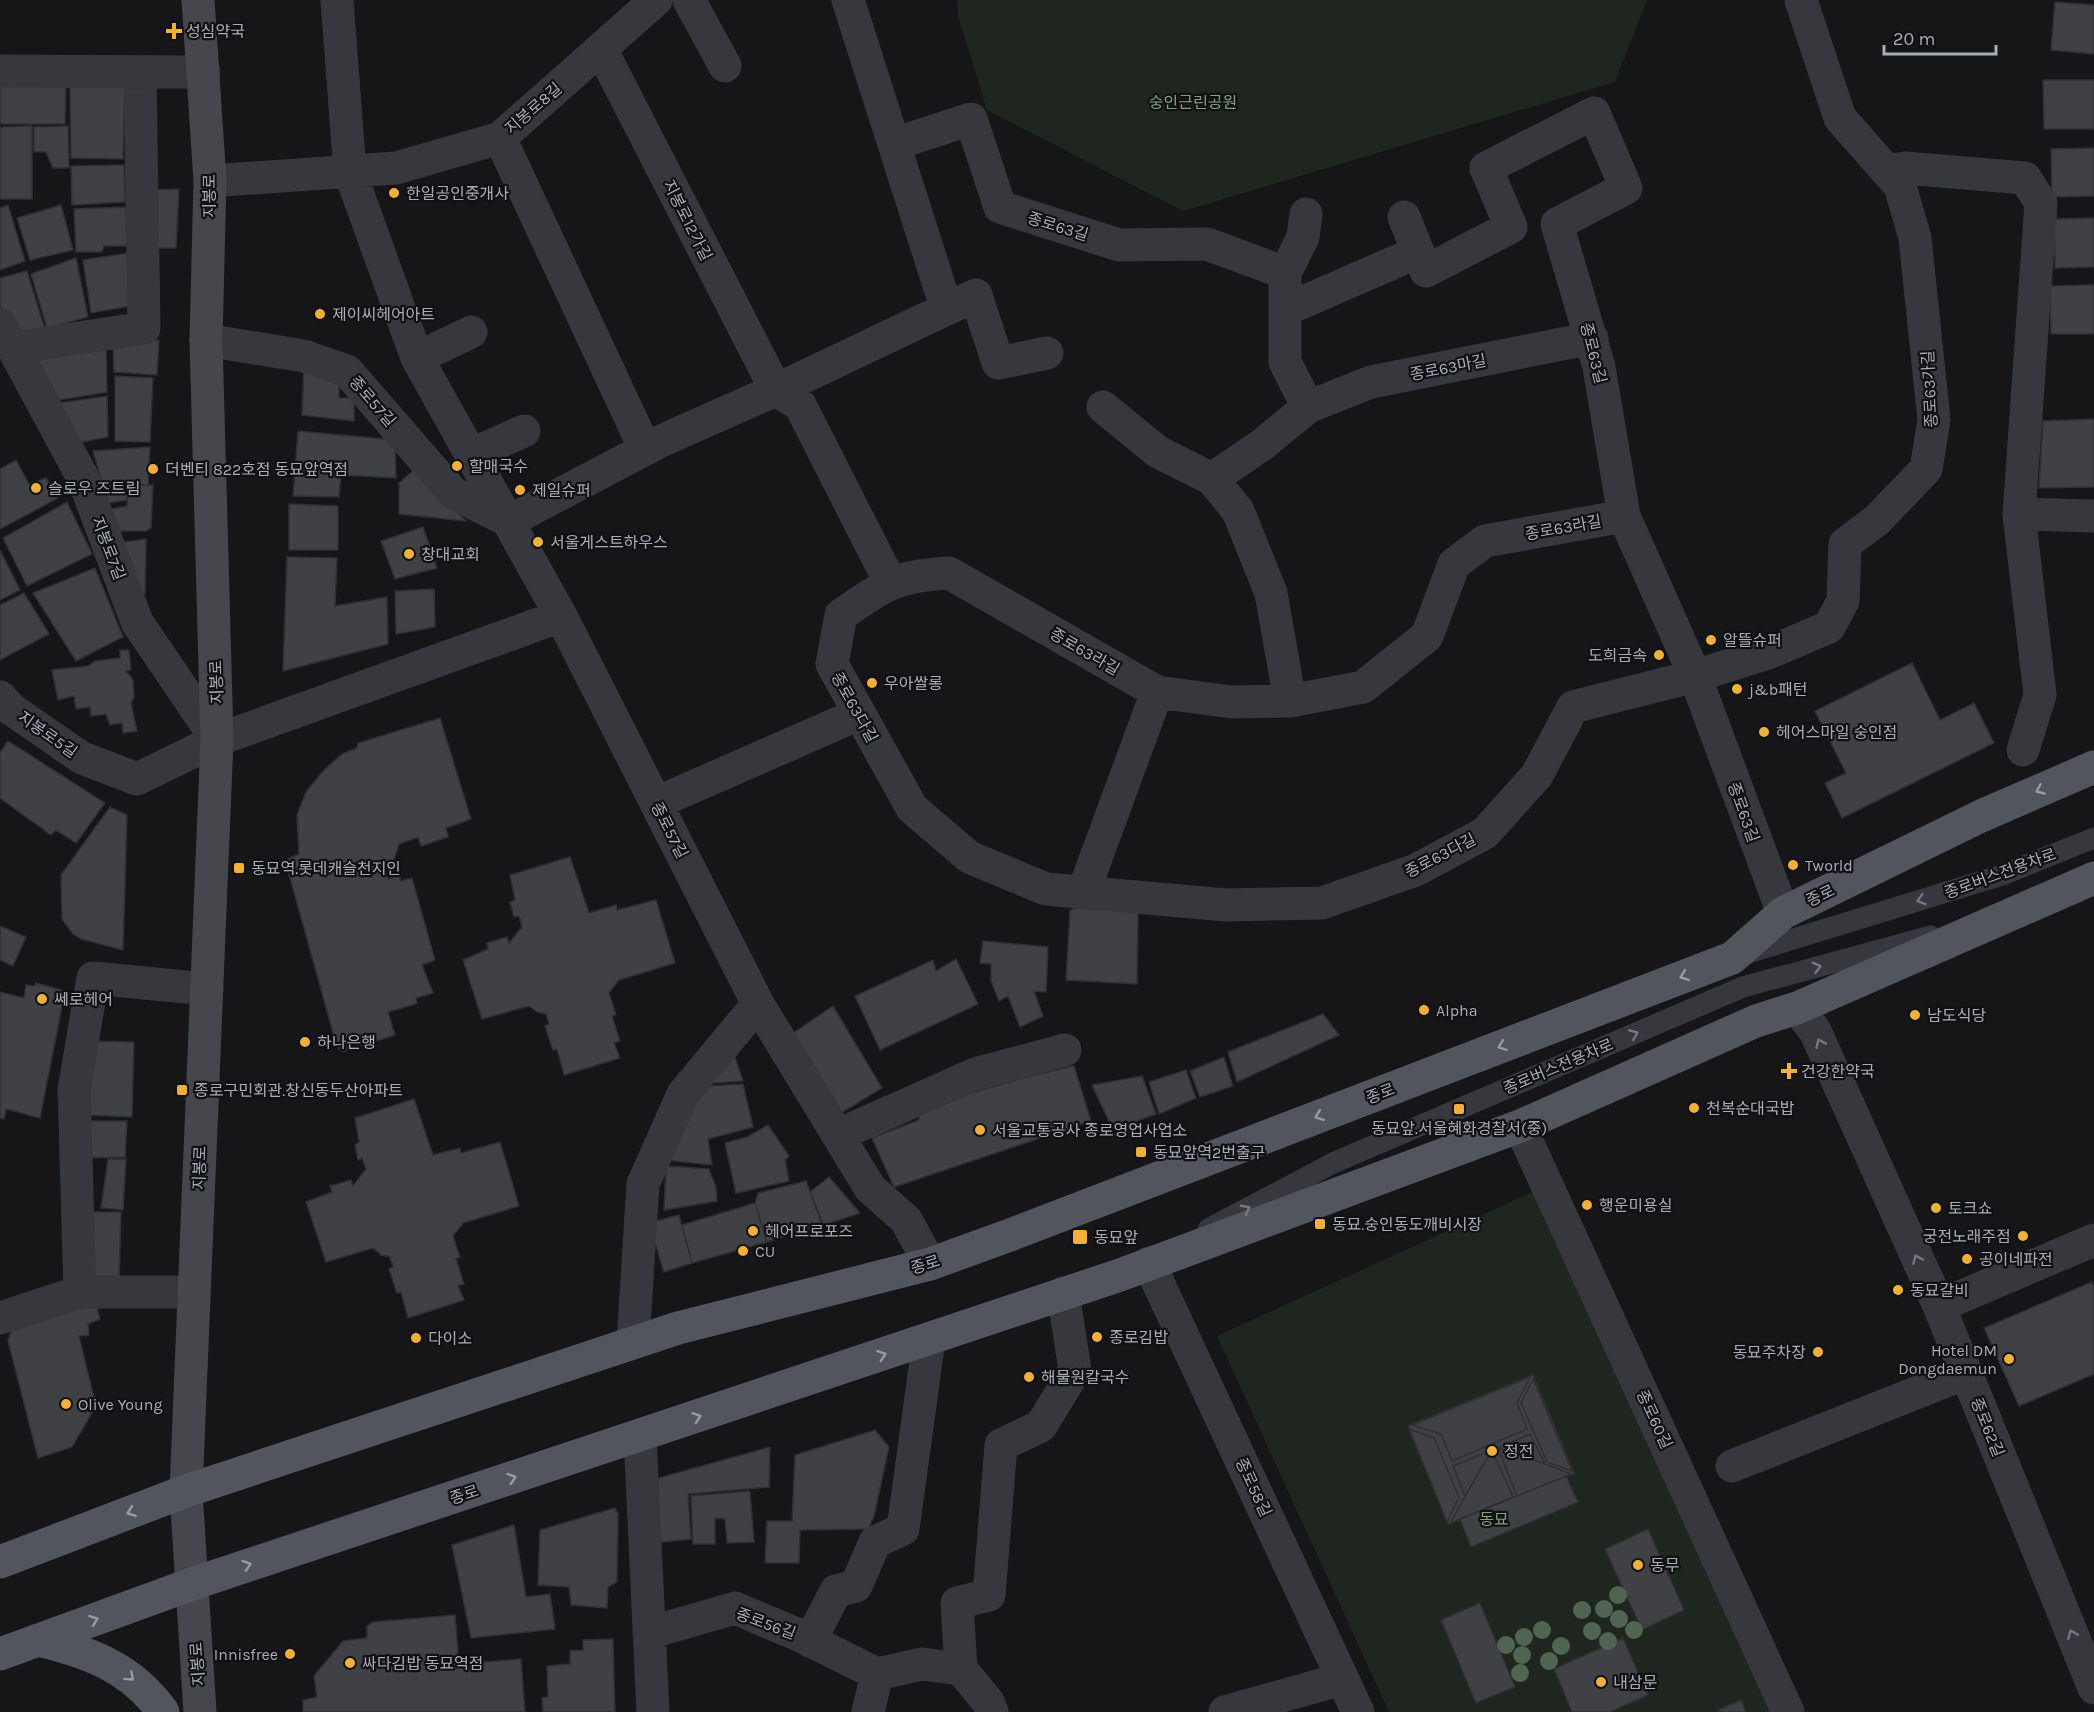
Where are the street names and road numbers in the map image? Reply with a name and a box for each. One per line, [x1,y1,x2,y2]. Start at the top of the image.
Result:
street label: 지봉로8길 [501,79,565,138]
street label: 지봉로 [200,174,219,218]
street label: 지봉로12가길 [659,177,716,264]
street label: 종로63길 [1025,208,1091,245]
street label: 종로63길 [1577,320,1610,386]
street label: 종로63가길 [1918,350,1941,428]
street label: 종로63마길 [1408,351,1488,384]
street label: 종로57길 [346,372,400,430]
street label: 종로63라길 [1523,511,1603,544]
street label: 지봉로7길 [88,514,129,583]
street label: 종로63라길 [1046,624,1123,679]
street label: 지봉로 [206,659,227,704]
street label: 종로63다길 [827,669,882,746]
street label: 지봉로5길 [14,707,81,762]
street label: 종로63길 [1724,779,1763,845]
street label: 종로57길 [647,799,692,862]
street label: 종로63다길 [1401,829,1479,882]
street label: 종로버스전용차로 [1942,844,2059,903]
street label: 종로 [1803,880,1838,910]
street label: 종로버스전용차로 [1500,1035,1616,1098]
street label: 종로 [1363,1079,1398,1108]
street label: 지봉로 [189,1145,210,1190]
street label: 종로 [908,1251,942,1278]
street label: 종로60길 [1633,1387,1676,1452]
street label: 종로62길 [1967,1395,2008,1460]
street label: 종로58길 [1232,1455,1275,1520]
street label: 종로 [447,1481,481,1508]
street label: 종로56길 [733,1604,798,1643]
street label: 지봉로 [186,1641,209,1687]

